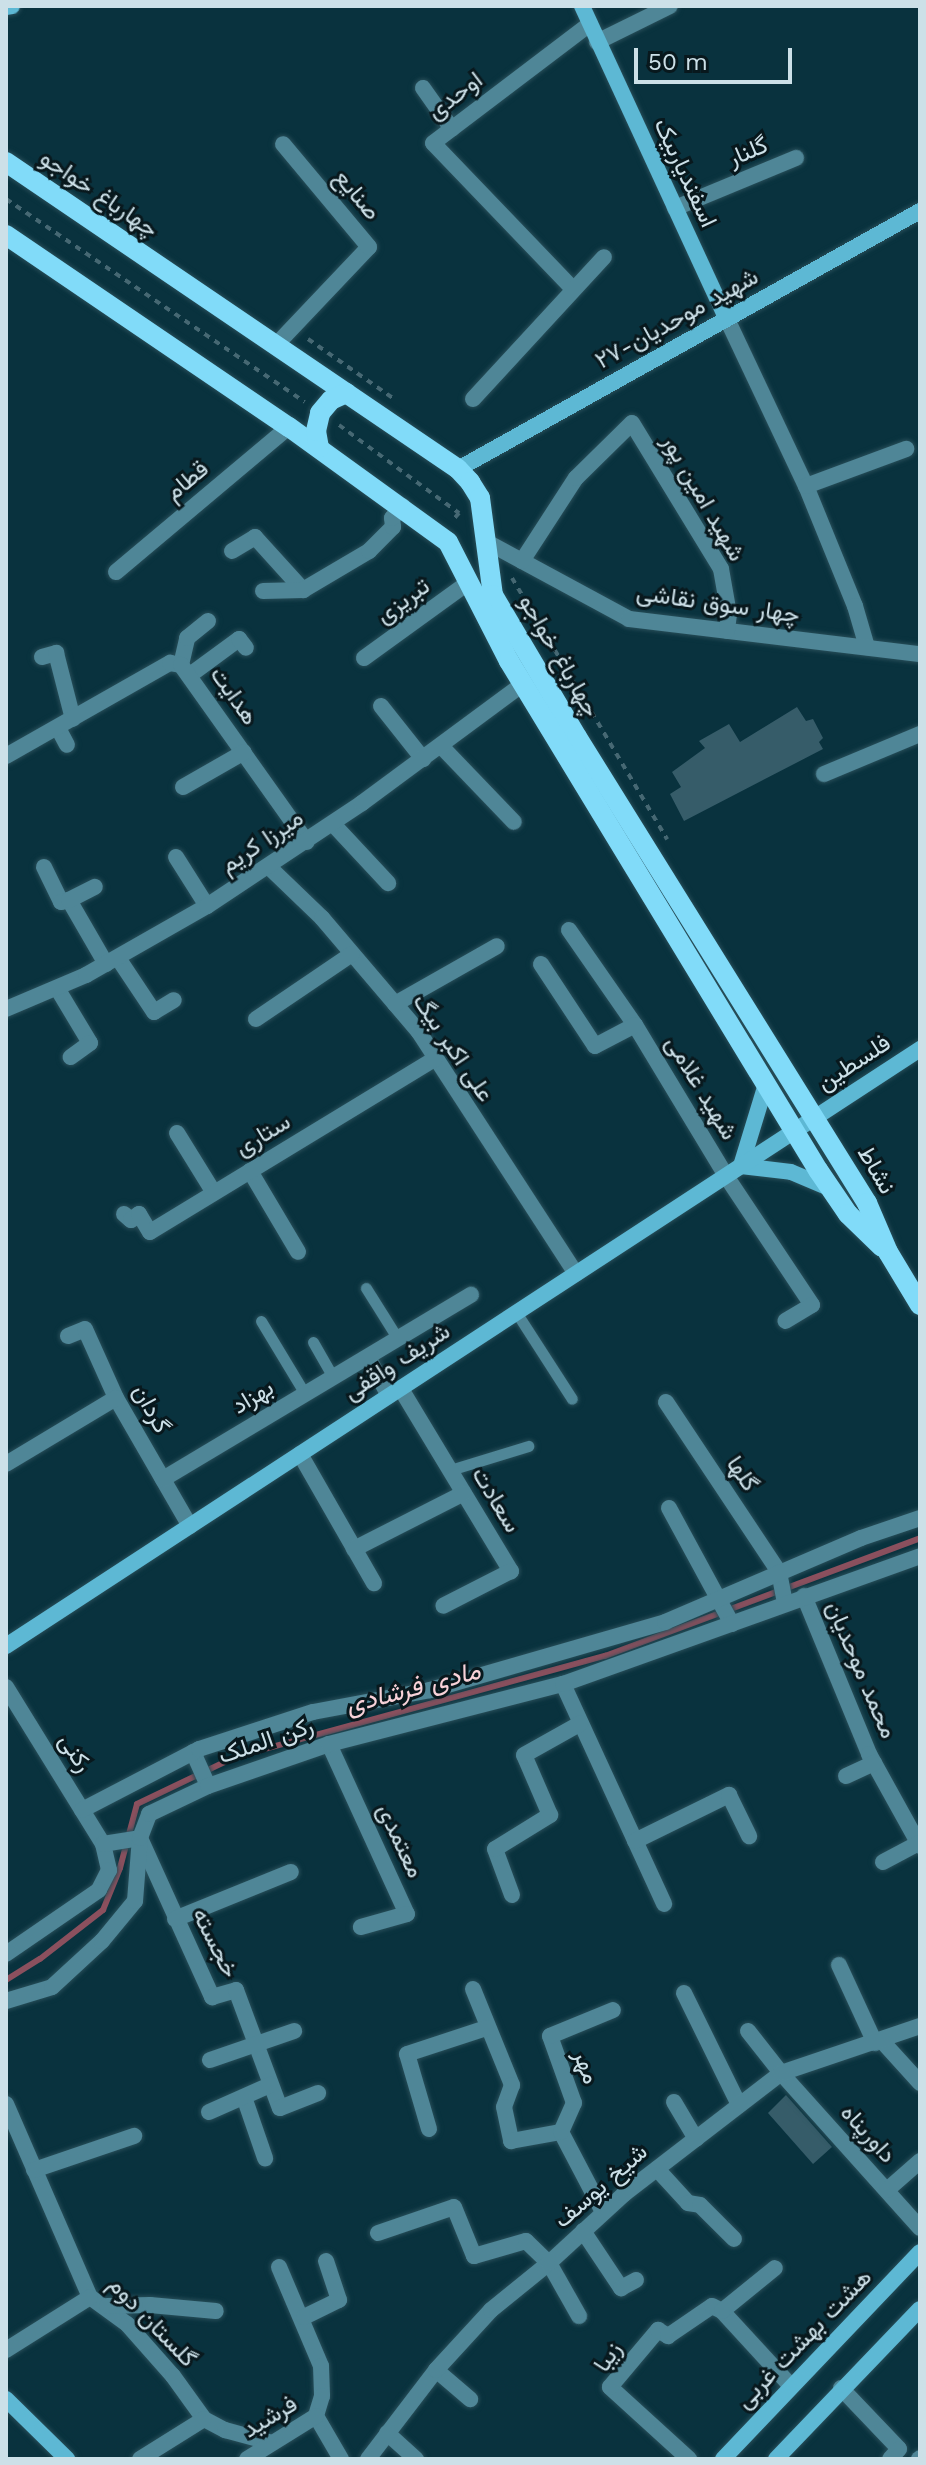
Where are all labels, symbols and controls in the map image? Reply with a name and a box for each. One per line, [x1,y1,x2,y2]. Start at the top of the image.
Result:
scale bar [638,32,796,82]
text: 50 m [648,48,708,76]
street label: اوحدی [422,66,488,126]
street label: اسفندیاربیک [647,114,723,232]
street label: گلنار [724,131,772,173]
street label: چهارباغ خواجو [34,144,164,244]
street label: صنایع [327,164,387,226]
street label: ۲۷-شهید موحدیان [591,262,763,376]
street label: شهید امین پور [655,429,751,567]
street label: قطام [159,455,215,507]
street label: تبریزی [370,572,436,630]
street label: چهار سوق نقاشی [634,578,802,630]
street label: چهارباغ خواجو [512,590,606,722]
street label: هدایت [204,661,264,731]
street label: میرزا کریم [215,804,309,880]
street label: علی اکبر بیگ [406,988,500,1108]
street label: فلسطین [812,1029,896,1097]
street label: شهید غلامی [659,1031,743,1145]
street label: ستاری [230,1107,296,1163]
street label: نشاط [851,1141,901,1199]
street label: شریف واقفی [338,1317,456,1407]
street label: بهزاد [227,1373,279,1421]
street label: گردان [126,1380,176,1438]
street label: گلها [720,1451,764,1497]
street label: سعادت [465,1462,527,1538]
street label: محمد موحدیان [819,1597,903,1743]
water label: مادی فرشادی [342,1655,484,1721]
street label: رکن الملک [215,1711,317,1771]
street label: رکنی [52,1728,98,1778]
street label: معتمدی [370,1799,430,1883]
street label: خجسته [185,1903,245,1983]
street label: مهر [567,2046,605,2088]
street label: داورپناه [834,2099,902,2169]
street label: شیخ یوسف [548,2138,654,2234]
street label: هشت بهشت غربی [730,2263,878,2415]
street label: گلستان دوم [102,2271,202,2373]
street label: زیبا [588,2336,628,2378]
street label: فرشید [237,2390,303,2444]

